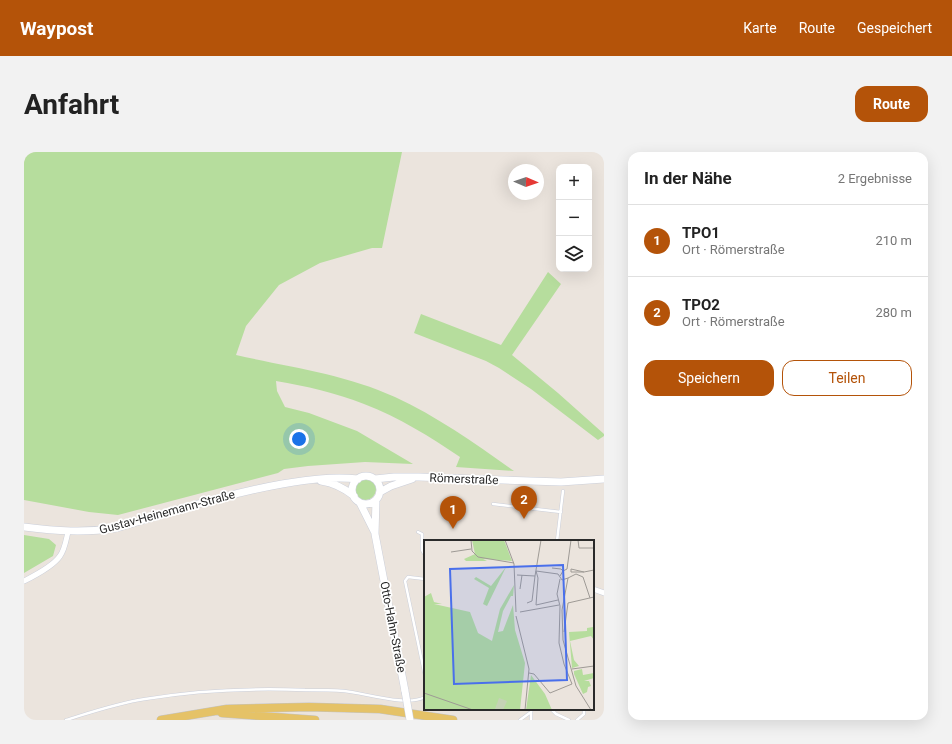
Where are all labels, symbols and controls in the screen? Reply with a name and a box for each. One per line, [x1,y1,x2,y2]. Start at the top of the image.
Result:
text: Waypost [20,17,94,40]
text: Karte [743,20,777,36]
text: Route [799,20,835,36]
text: Gespeichert [857,20,932,36]
button: Route [855,86,928,122]
text: Anfahrt [24,88,119,121]
north arrow [508,164,544,200]
map controls [556,164,592,272]
button: + [556,164,592,200]
text: In der Nähe [644,168,732,188]
text: 2 Ergebnisse [838,171,912,186]
button: − [556,200,592,236]
text: TPO1 [682,224,720,242]
text: 1 [653,233,661,248]
text: 210 m [875,233,912,248]
button: layers [556,236,592,272]
text: Ort · Römerstraße [682,242,785,257]
text: TPO2 [682,296,720,314]
text: 2 [653,305,661,320]
text: 280 m [875,305,912,320]
text: Ort · Römerstraße [682,314,785,329]
button: Speichern [644,360,774,396]
button: Teilen [782,360,912,396]
your location [289,429,309,449]
street label: Römerstraße [429,471,499,487]
pin: 2 [511,486,537,519]
street label: Gustav-Heinemann-Straße [98,487,236,537]
pin: 1 [440,496,466,529]
inset map [424,540,594,710]
street label: Otto-Hahn-Straße [377,580,409,674]

